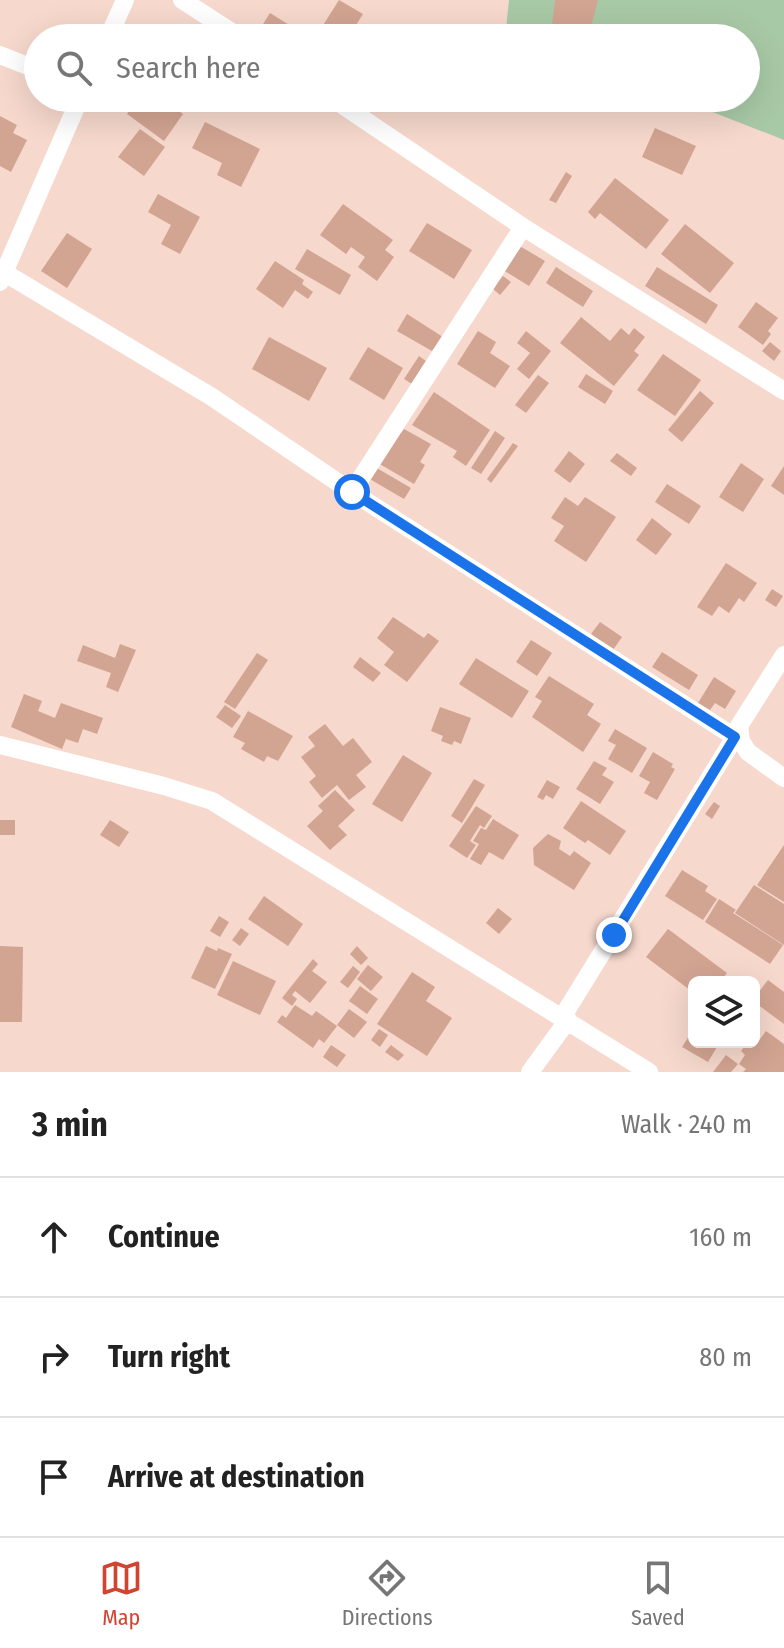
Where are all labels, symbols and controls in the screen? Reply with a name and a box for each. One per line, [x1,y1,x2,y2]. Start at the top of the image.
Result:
search box [24,24,760,112]
icon: search [52,46,96,90]
text: Search here [116,50,261,86]
route start [334,474,370,510]
route end [596,917,632,953]
map controls [688,976,760,1048]
button: layers [688,976,760,1048]
text: 3 min [32,1104,108,1145]
text: Walk · 240 m [621,1109,752,1140]
icon: ahead [32,1215,76,1259]
text: Continue [108,1219,220,1255]
text: 160 m [689,1222,752,1253]
icon: right [32,1335,76,1379]
text: Turn right [108,1339,230,1375]
text: 80 m [699,1342,752,1373]
icon: arrive [32,1455,76,1499]
text: Arrive at destination [108,1459,365,1495]
tab: Map [99,1556,143,1631]
tab: Directions [342,1556,433,1631]
tab: Saved [631,1556,685,1631]

